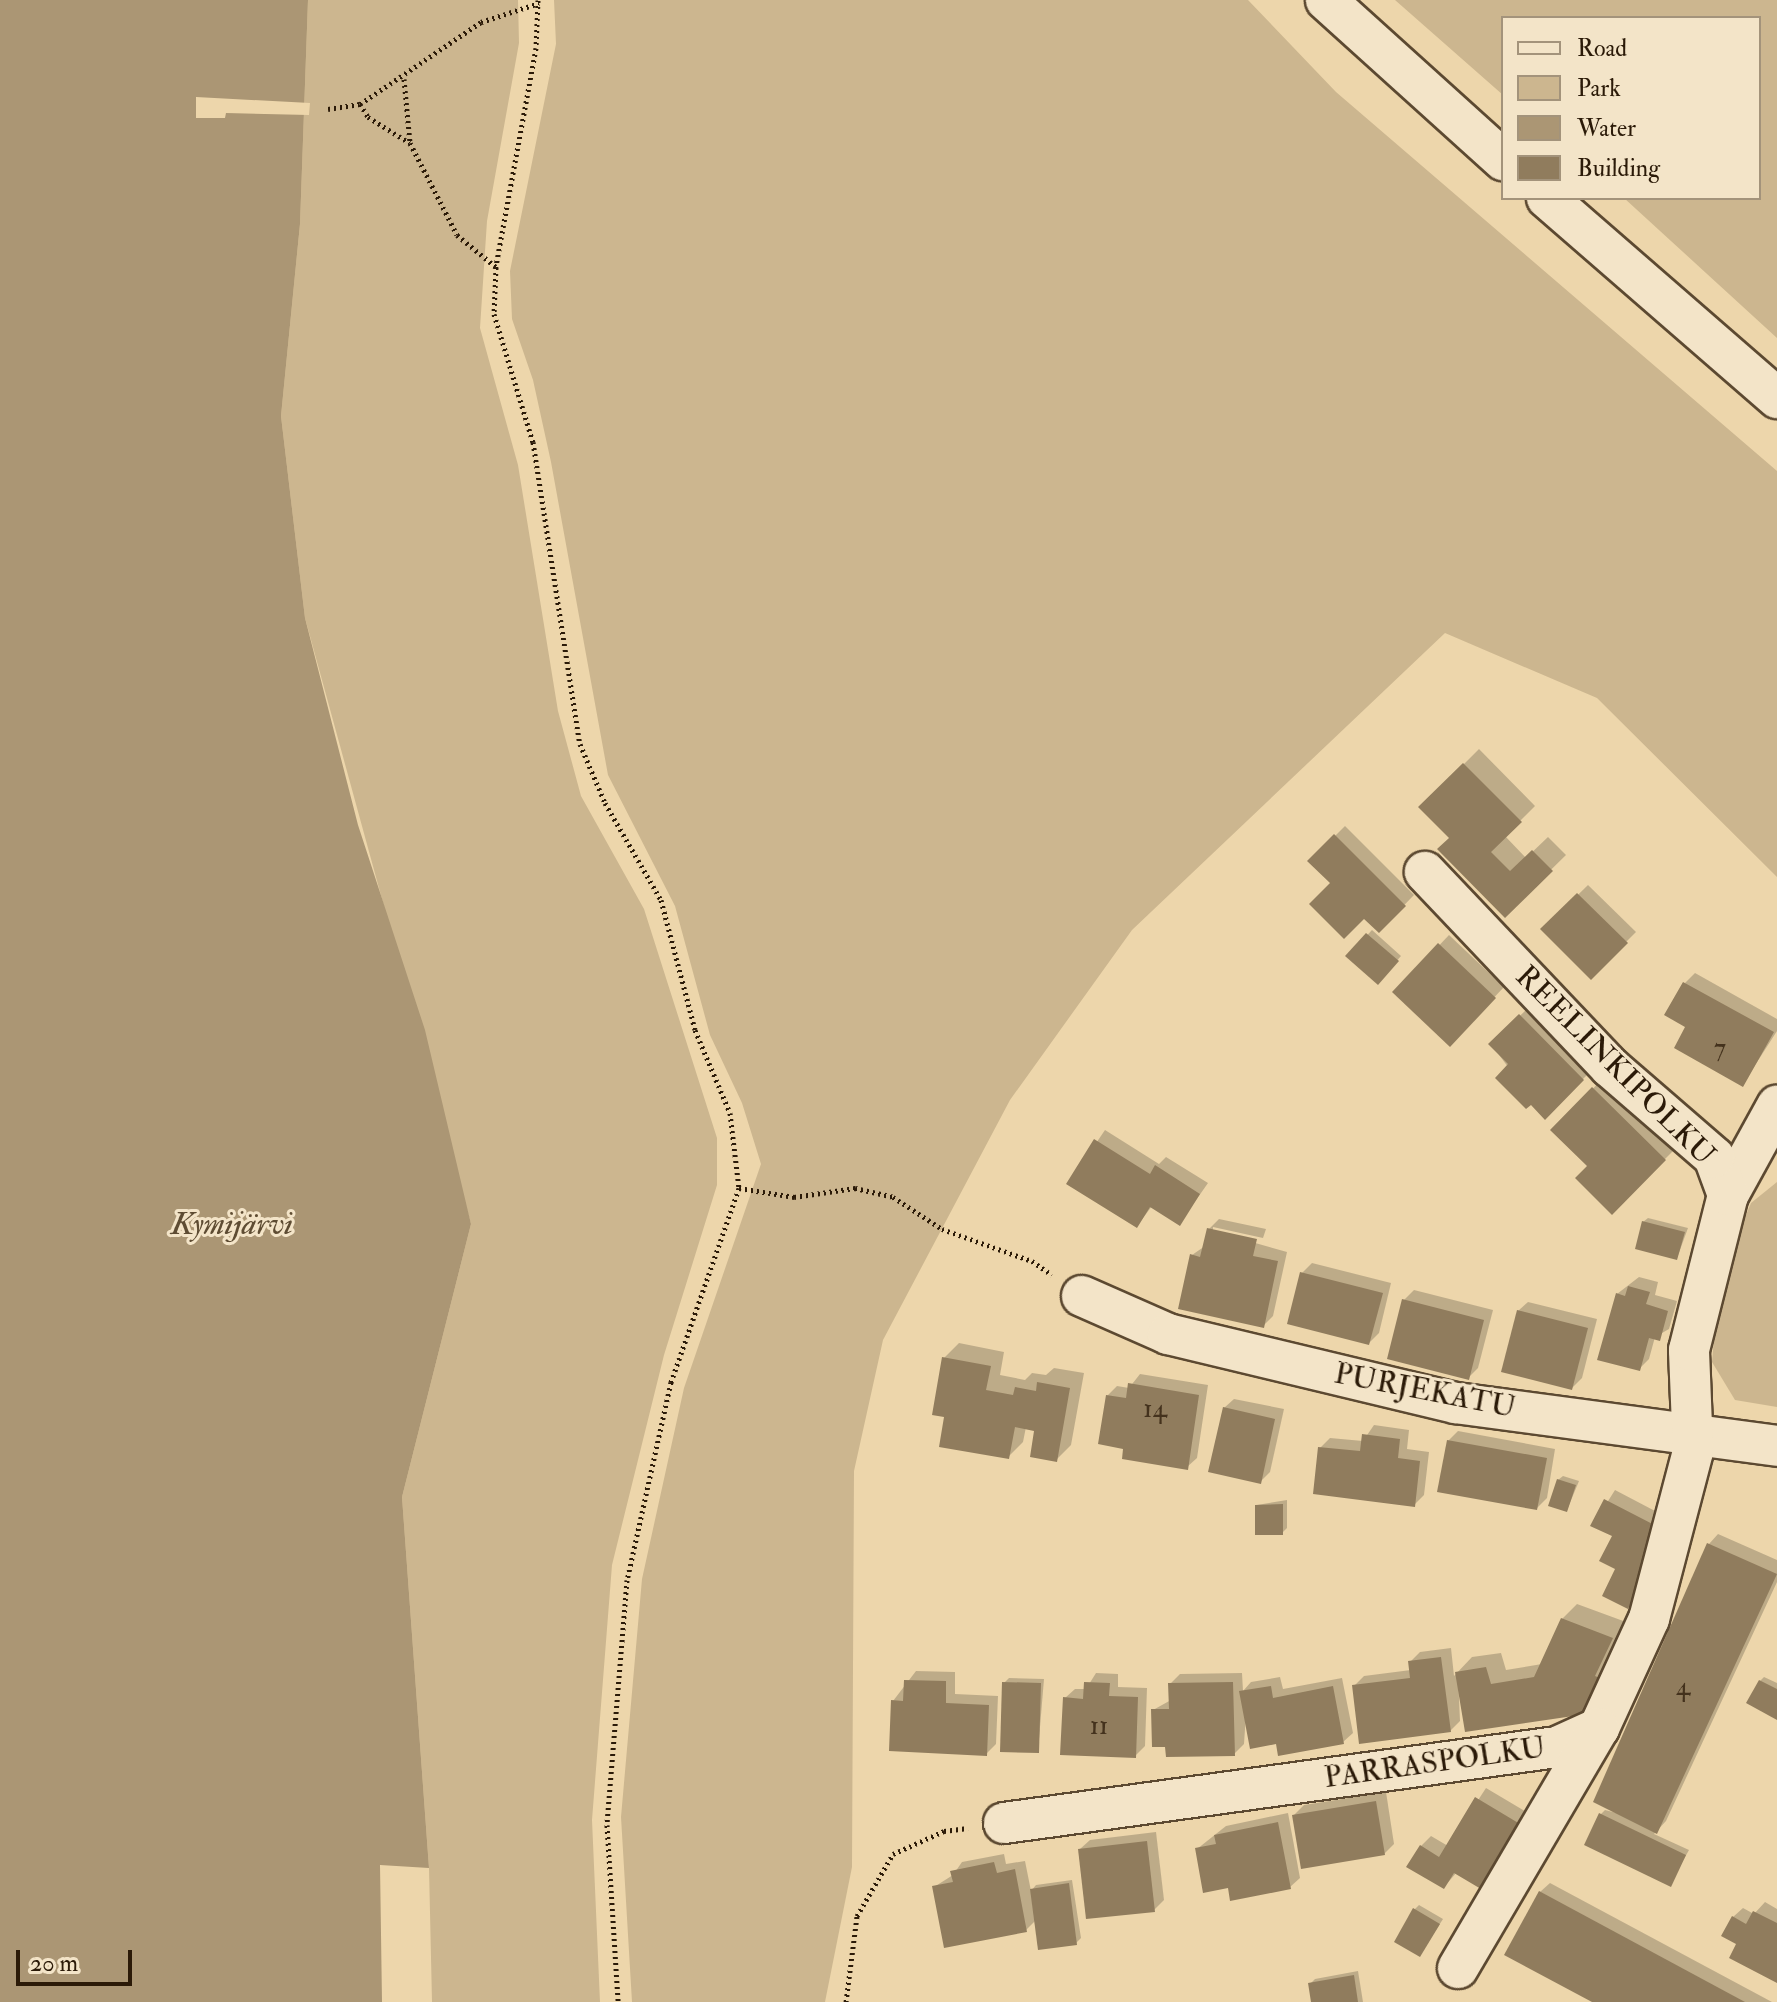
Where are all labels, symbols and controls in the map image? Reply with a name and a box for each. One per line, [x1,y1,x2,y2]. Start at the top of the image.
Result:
legend [1501,16,1761,200]
text: Road [1577,33,1627,64]
text: Park [1577,73,1621,104]
text: Water [1577,113,1636,144]
text: Building [1577,153,1660,184]
street label: REELINKIPOLKU [1508,959,1722,1173]
house number: 7 [1714,1033,1726,1065]
water label: Kymijärvi [171,1205,293,1243]
street label: PURJEKATU [1331,1356,1519,1426]
house number: 14 [1143,1394,1167,1426]
house number: 4 [1676,1672,1690,1704]
house number: 11 [1090,1711,1108,1743]
street label: PARRASPOLKU [1322,1730,1548,1796]
scale bar [20,1934,136,1984]
text: 20 m [30,1948,78,1979]

